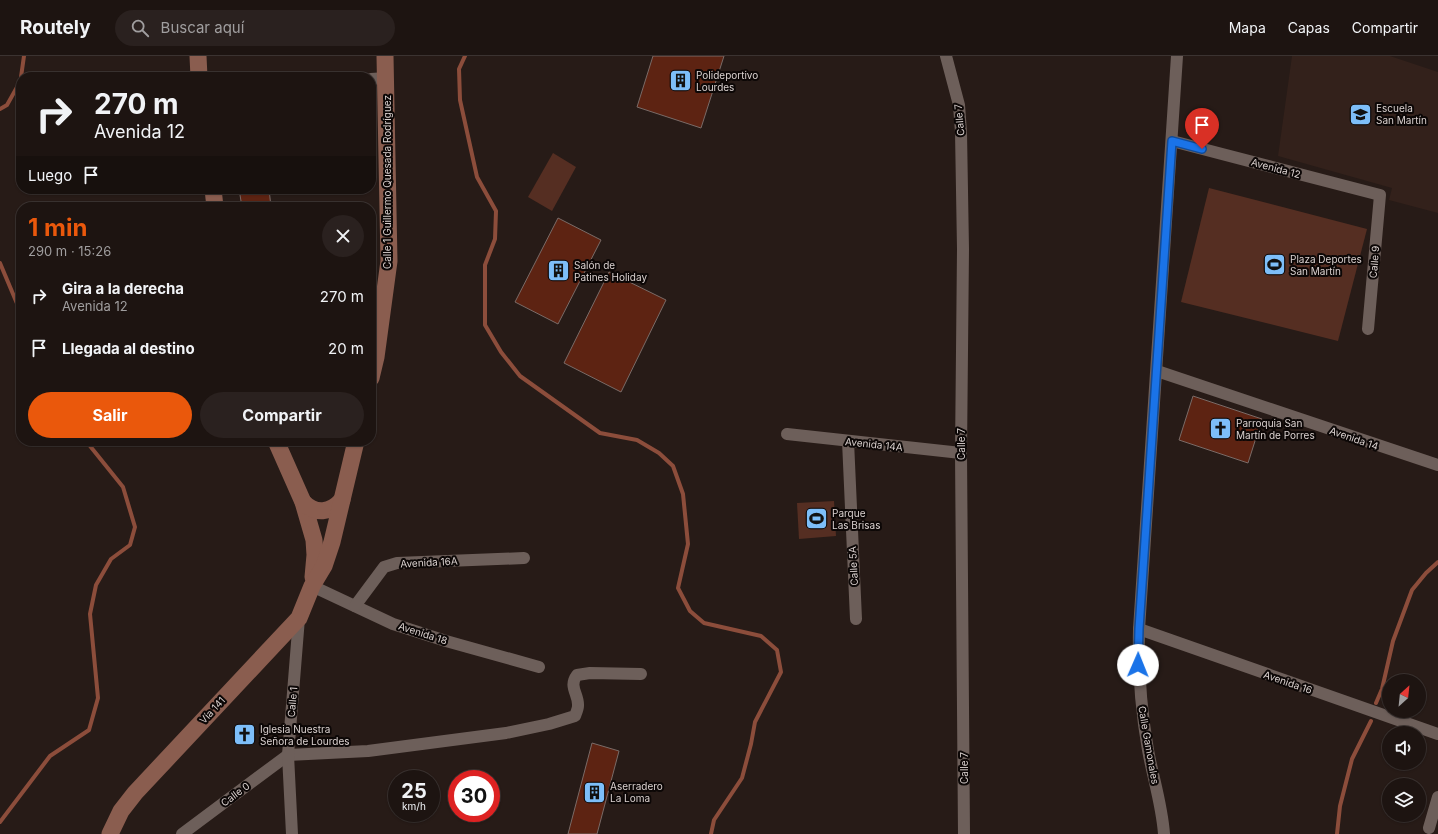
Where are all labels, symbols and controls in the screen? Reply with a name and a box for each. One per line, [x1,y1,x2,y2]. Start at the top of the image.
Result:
search box [115,10,395,46]
text: Routely [20,16,91,39]
icon: search [129,17,151,39]
text: Buscar aquí [161,18,244,37]
text: Mapa [1229,19,1266,36]
text: Capas [1288,19,1330,36]
text: Compartir [1352,19,1418,36]
building icon: Polideportivo Lourdes [667,68,693,94]
place label: Polideportivo Lourdes [696,69,758,93]
text: 270 m [94,87,179,121]
icon: right [28,88,80,140]
street label: Calle 1 Guillermo Quesada Rodríguez [381,95,393,269]
school or university icon: Escuela San Martín [1348,101,1374,127]
place label: Escuela San Martín [1376,102,1427,126]
street label: Calle 7 [952,103,966,137]
pin [1185,108,1219,149]
icon: arrive [1191,114,1213,136]
text: Avenida 12 [94,121,185,142]
street label: Avenida 12 [1250,156,1302,180]
icon: arrive [80,164,102,186]
text: Luego [28,166,72,185]
text: 1 min [28,213,87,242]
button: close [322,215,364,257]
text: 290 m · 15:26 [28,243,111,259]
street label: Calle 9 [1367,245,1381,279]
sports icon: Plaza Deportes San Martín [1261,252,1287,278]
place label: Plaza Deportes San Martín [1290,253,1362,277]
building icon: Salón de Patines Holiday [545,258,571,284]
place label: Salón de Patines Holiday [574,259,647,283]
text: Gira a la derecha [62,279,184,298]
icon: right [28,285,50,307]
text: 270 m [320,287,364,306]
text: Avenida 12 [62,298,128,314]
icon: arrive [28,337,50,359]
text: Llegada al destino [62,339,195,358]
text: 20 m [328,339,364,358]
button: Salir [28,392,192,438]
button: Compartir [200,392,364,438]
church icon: Parroquia San Martín de Porres [1207,416,1233,442]
place label: Parroquia San Martín de Porres [1236,417,1315,441]
street label: Avenida 14 [1328,424,1380,452]
street label: Calle 7 [955,428,967,460]
street label: Avenida 14A [845,435,903,453]
sports icon: Parque Las Brisas [803,506,829,532]
place label: Parque Las Brisas [832,507,880,531]
street label: Calle 5A [846,546,860,586]
street label: Avenida 16A [400,554,458,569]
street label: Avenida 18 [397,619,449,647]
position arrow [1117,644,1159,686]
street label: Avenida 16 [1262,668,1314,696]
north arrow [1382,674,1426,718]
map controls [1382,674,1426,822]
street label: Calle 1 [285,686,299,718]
street label: Vía 141 [197,694,227,726]
street label: Calle Gamonales [1136,705,1162,785]
church icon: Iglesia Nuestra Señora de Lourdes [231,722,257,748]
place label: Iglesia Nuestra Señora de Lourdes [260,723,350,747]
button: sound [1382,726,1426,770]
street label: Calle 7 [958,752,970,784]
speed limit sign: 30 [448,770,500,822]
button: layers [1382,778,1426,822]
street label: Calle 0 [218,779,252,809]
text: 25 [401,779,427,803]
building icon: Aserradero La Loma [581,779,607,805]
place label: Aserradero La Loma [610,780,663,804]
text: km/h [402,800,426,812]

